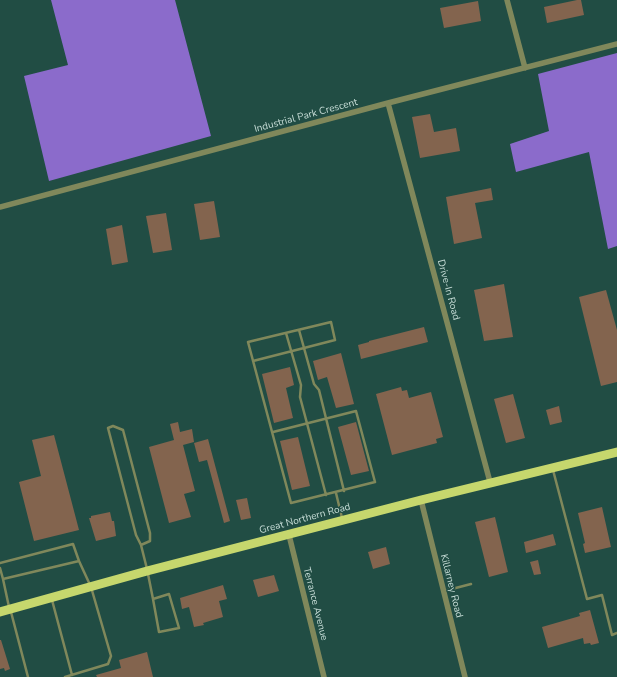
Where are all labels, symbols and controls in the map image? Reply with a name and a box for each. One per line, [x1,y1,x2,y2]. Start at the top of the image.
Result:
street label: Industrial Park Crescent [253,96,359,136]
street label: Drive-In Road [434,258,462,322]
street label: Great Northern Road [258,501,352,537]
street label: Killarney Road [437,553,465,619]
street label: Terrance Avenue [300,566,330,642]

